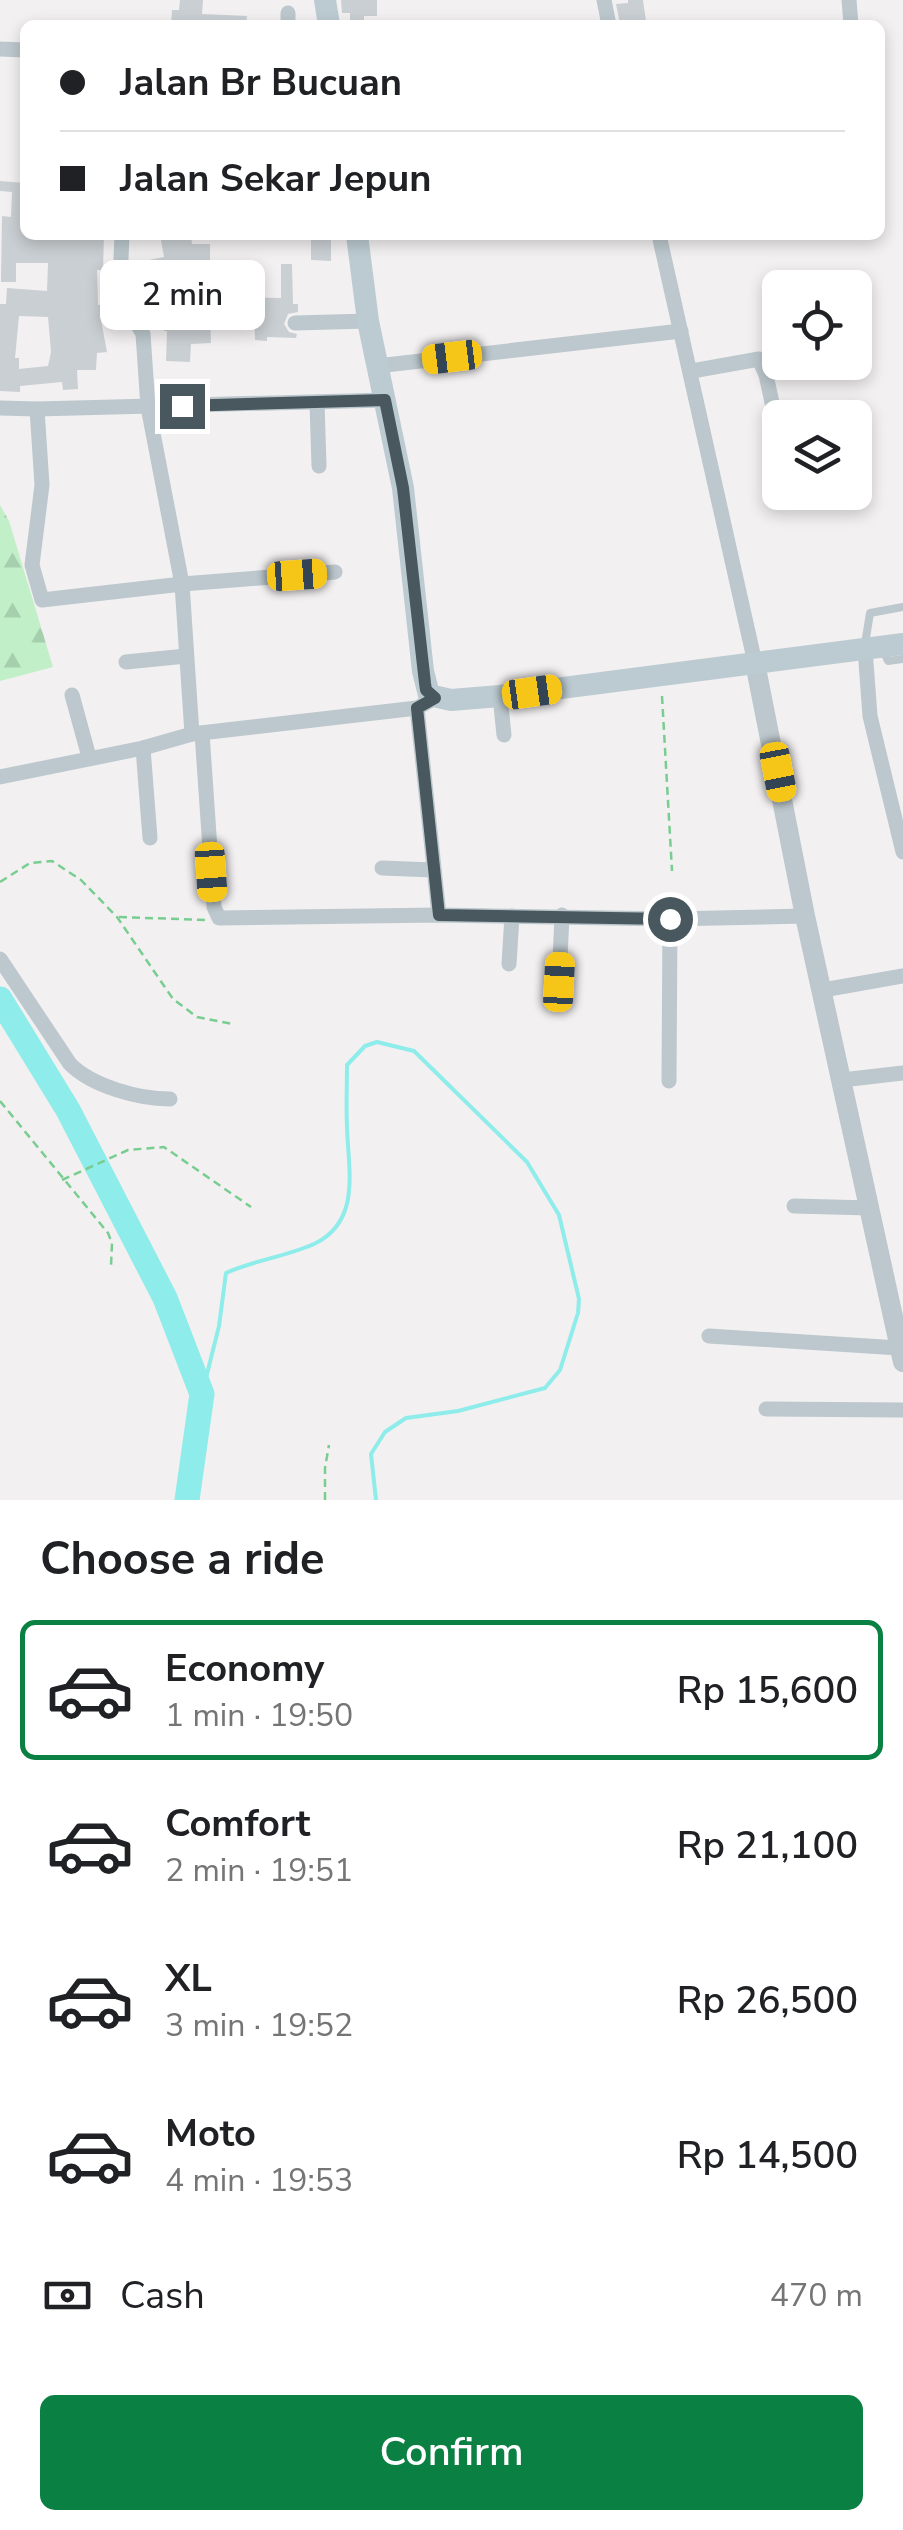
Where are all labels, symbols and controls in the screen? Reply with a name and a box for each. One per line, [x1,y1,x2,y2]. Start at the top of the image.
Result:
text: Jalan Br Bucuan [120,57,402,108]
text: Jalan Sekar Jepun [120,153,432,204]
callout: 2 min [100,261,264,331]
map controls [762,270,872,510]
button: locate [762,270,872,380]
text: 2 min [142,273,223,316]
car [420,338,484,376]
route end [160,384,205,429]
button: layers [762,400,872,510]
car [266,558,328,592]
car [500,673,564,711]
car [758,740,798,804]
car [194,841,228,903]
route start [648,897,693,942]
car [542,951,576,1013]
text: Choose a ride [40,1529,325,1590]
text: Economy [165,1643,324,1694]
icon: car [45,1645,135,1735]
text: Rp 15,600 [677,1665,858,1716]
text: 1 min · 19:50 [165,1694,353,1737]
text: Comfort [165,1798,310,1849]
icon: car [45,1800,135,1890]
text: Rp 21,100 [677,1820,858,1871]
text: 2 min · 19:51 [165,1849,353,1892]
text: XL [165,1953,212,2004]
icon: car [45,1955,135,2045]
text: Rp 26,500 [677,1975,858,2026]
text: 3 min · 19:52 [165,2004,353,2047]
text: Moto [165,2108,256,2159]
icon: car [45,2110,135,2200]
text: Rp 14,500 [677,2130,858,2181]
text: 4 min · 19:53 [165,2159,353,2202]
icon: cash [40,2268,95,2323]
text: Cash [120,2270,205,2321]
text: 470 m [770,2274,863,2317]
button: Confirm [40,2395,863,2510]

